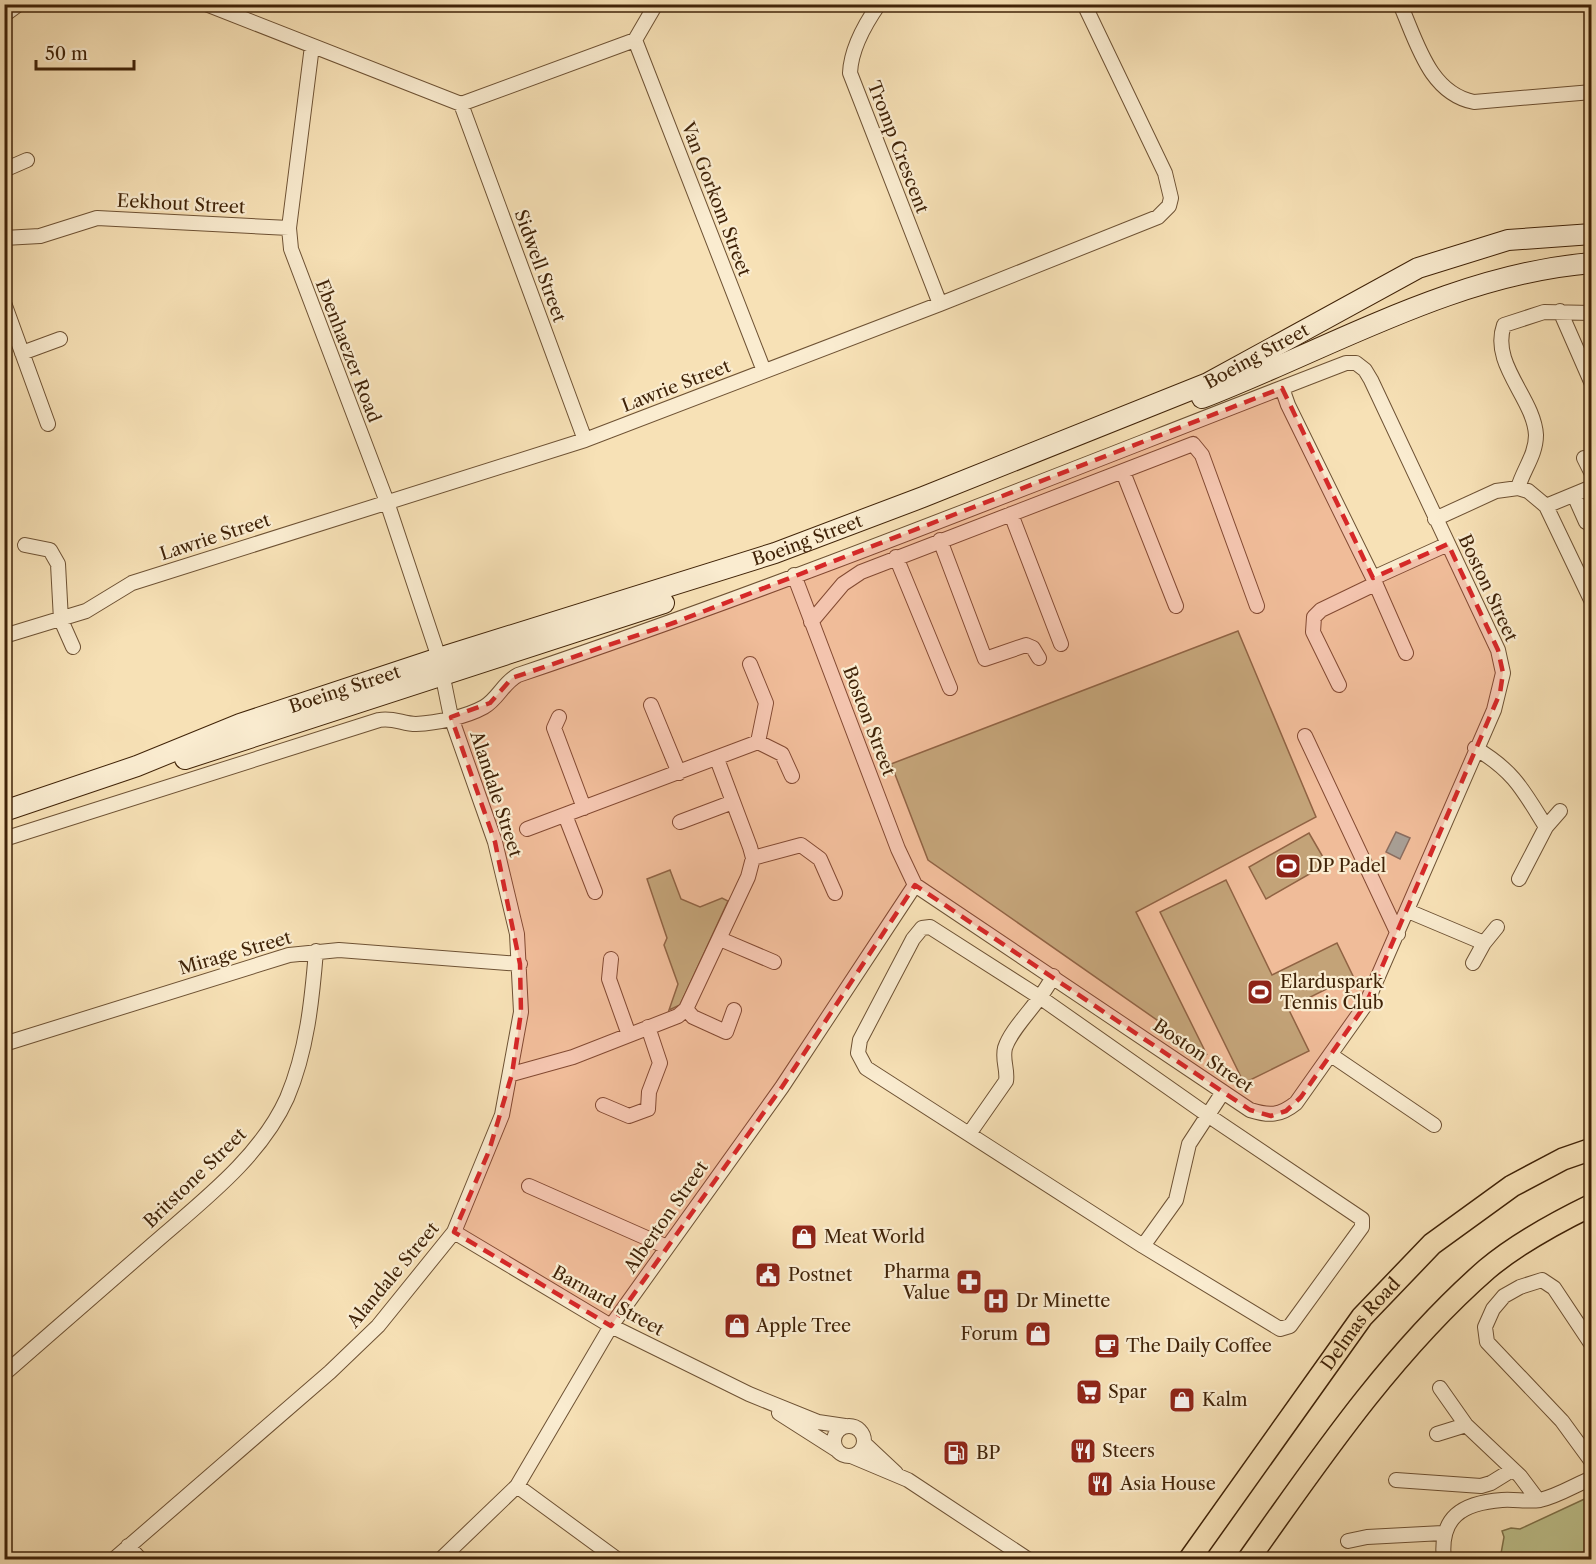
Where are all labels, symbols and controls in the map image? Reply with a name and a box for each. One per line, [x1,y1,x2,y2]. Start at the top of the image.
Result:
scale bar [36,33,134,71]
text: 50 m [45,43,88,65]
street label: Tromp Crescent [863,78,934,217]
street label: Van Gorkom Street [676,118,756,280]
street label: Eekhout Street [116,190,246,218]
street label: Sidwell Street [509,207,571,326]
street label: Ebenhaezer Road [311,276,385,426]
street label: Boeing Street [1201,319,1313,394]
street label: Lawrie Street [619,355,734,417]
street label: Lawrie Street [157,509,274,565]
street label: Boeing Street [750,510,866,570]
street label: Boston Street [1454,531,1523,646]
street label: Boeing Street [286,660,404,718]
street label: Boston Street [838,663,900,780]
street label: Alandale Street [465,727,527,860]
sports icon: DP Padel [1273,851,1303,881]
place label: DP Padel [1308,855,1386,877]
street label: Mirage Street [176,926,294,980]
place label: Elarduspark Tennis Club [1280,971,1385,1014]
sports icon: Elarduspark Tennis Club [1245,977,1275,1007]
street label: Boston Street [1149,1014,1258,1098]
street label: Britstone Street [139,1123,251,1233]
street label: Alberton Street [619,1156,713,1278]
street label: Alandale Street [342,1217,444,1333]
shop icon: Meat World [789,1222,819,1252]
place label: Meat World [824,1226,925,1248]
public building icon: Postnet [753,1260,783,1290]
street label: Barnard Street [548,1261,668,1341]
place label: Pharma Value [884,1261,951,1304]
place label: Postnet [788,1264,853,1286]
pharmacy icon: Pharma Value [954,1267,984,1297]
street label: Delmas Road [1316,1273,1405,1375]
hospital icon: Dr Minette [981,1286,1011,1316]
place label: Dr Minette [1016,1290,1110,1312]
shop icon: Apple Tree [722,1311,752,1341]
place label: Apple Tree [755,1315,851,1337]
shop icon: Forum [1023,1319,1053,1349]
place label: Forum [961,1323,1018,1345]
cafe icon: The Daily Coffee [1092,1331,1122,1361]
place label: The Daily Coffee [1126,1335,1272,1357]
supermarket icon: Spar [1074,1377,1104,1407]
place label: Spar [1108,1381,1147,1403]
shop icon: Kalm [1167,1385,1197,1415]
place label: Kalm [1202,1389,1248,1411]
restaurant icon: Steers [1068,1436,1098,1466]
fuel station icon: BP [941,1438,971,1468]
place label: Steers [1102,1440,1155,1462]
place label: BP [976,1442,1001,1464]
restaurant icon: Asia House [1085,1469,1115,1499]
place label: Asia House [1119,1473,1216,1495]

